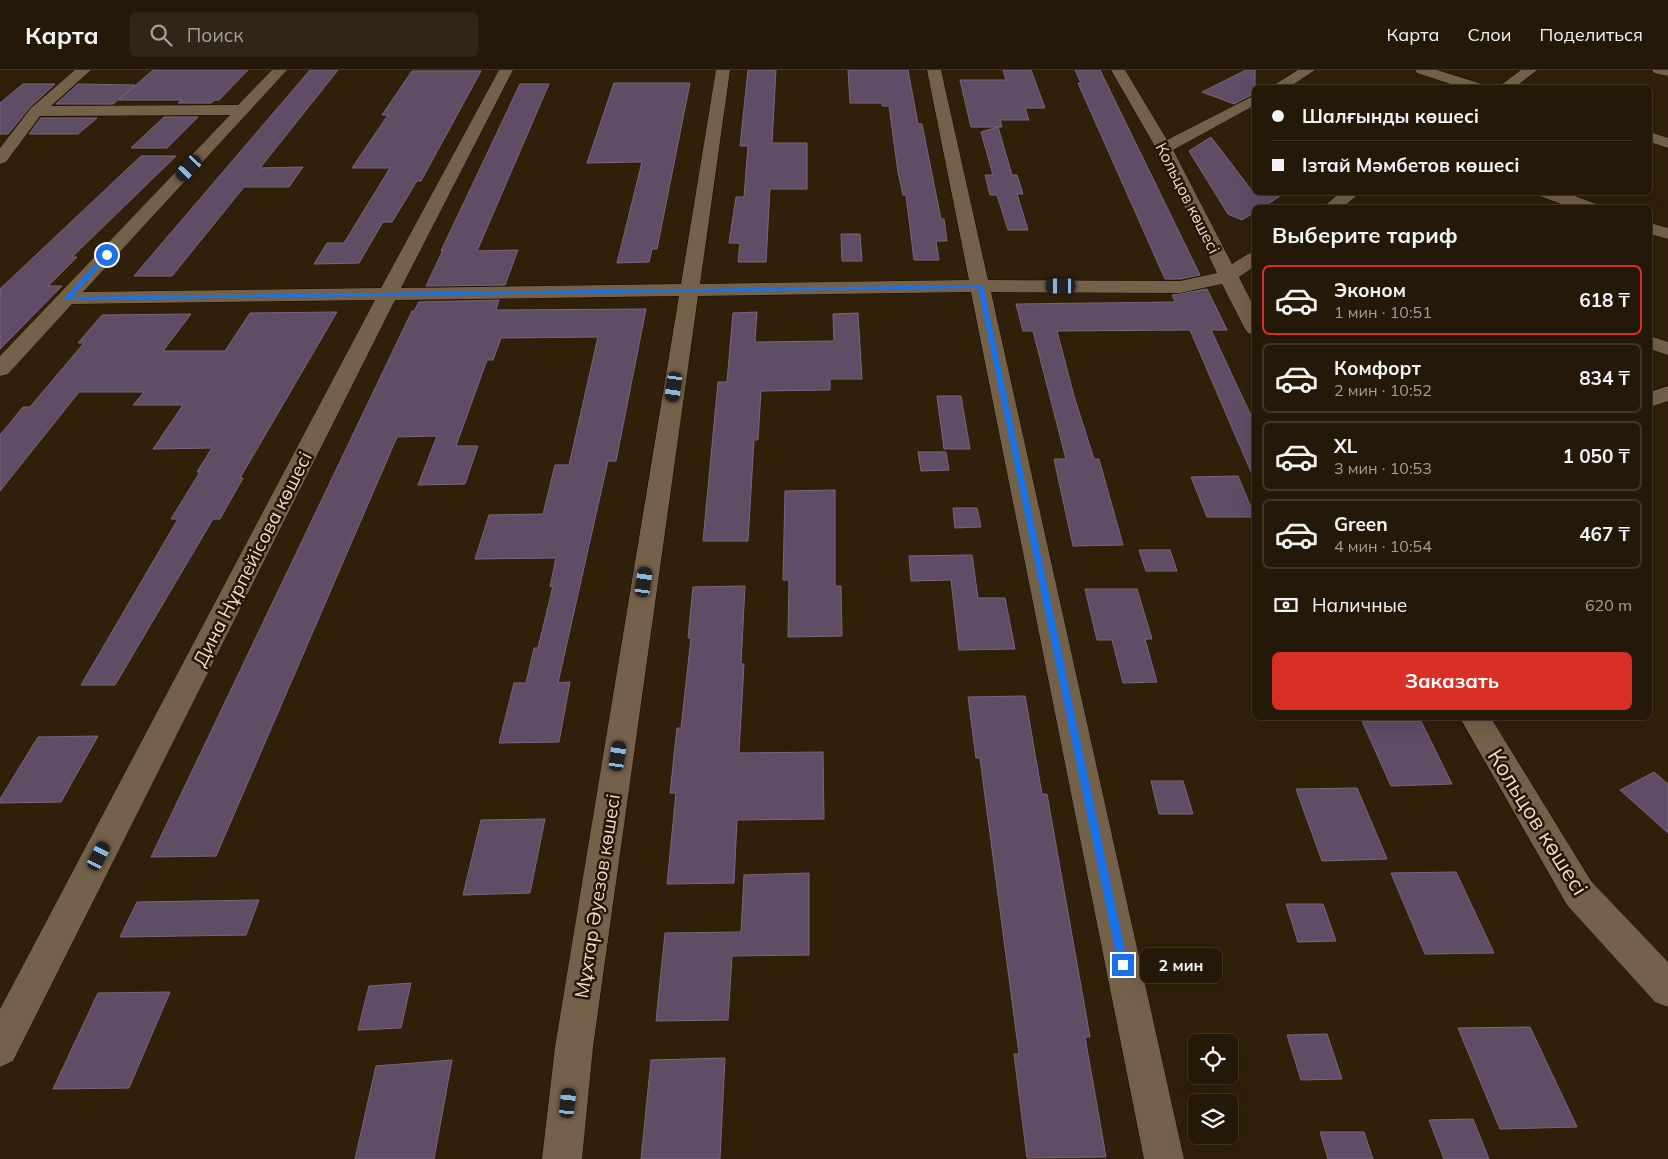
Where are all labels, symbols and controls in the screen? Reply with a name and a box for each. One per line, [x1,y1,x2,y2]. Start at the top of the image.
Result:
search box [129,12,479,57]
text: Карта [25,20,99,50]
icon: search [147,21,175,49]
text: Поиск [187,23,244,47]
text: Карта [1387,23,1439,46]
text: Слои [1467,23,1512,46]
text: Поделиться [1540,23,1643,46]
text: Шалғынды көшесі [1302,104,1479,128]
street label: Кольцов көшесі [1151,139,1225,257]
car [173,152,204,184]
text: Ізтай Мәмбетов көшесі [1302,153,1520,177]
text: Выберите тариф [1272,221,1458,249]
route start [96,244,118,266]
icon: car [1274,278,1319,323]
text: Эконом [1334,278,1406,302]
car [1046,279,1076,294]
text: 618 ₸ [1579,288,1630,312]
text: 1 мин · 10:51 [1334,302,1432,322]
icon: car [1274,356,1319,401]
text: Комфорт [1334,356,1421,380]
text: 834 ₸ [1579,366,1630,390]
car [664,371,683,403]
text: 2 мин · 10:52 [1334,380,1432,400]
icon: car [1274,434,1319,479]
text: XL [1334,434,1357,458]
text: 1 050 ₸ [1563,444,1630,468]
street label: Дина Нұрпейісова көшесі [187,447,317,671]
text: 3 мин · 10:53 [1334,458,1432,478]
icon: car [1274,512,1319,557]
text: Green [1334,512,1388,536]
text: 467 ₸ [1579,522,1630,546]
text: 4 мин · 10:54 [1334,536,1432,556]
car [634,566,653,598]
icon: cash [1272,591,1300,619]
text: Наличные [1312,593,1407,617]
text: 620 m [1585,595,1632,615]
button: Заказать [1272,652,1632,710]
car [608,740,627,772]
street label: Кольцов көшесі [1482,744,1594,900]
street label: Мұхтар Әуезов көшесі [569,792,625,1000]
car [85,839,112,873]
callout: 2 мин [1140,948,1223,982]
route end [1112,954,1134,976]
text: 2 мин [1159,955,1203,975]
map controls [1188,1034,1238,1144]
button: locate [1188,1034,1238,1084]
car [558,1087,577,1119]
button: layers [1188,1094,1238,1144]

